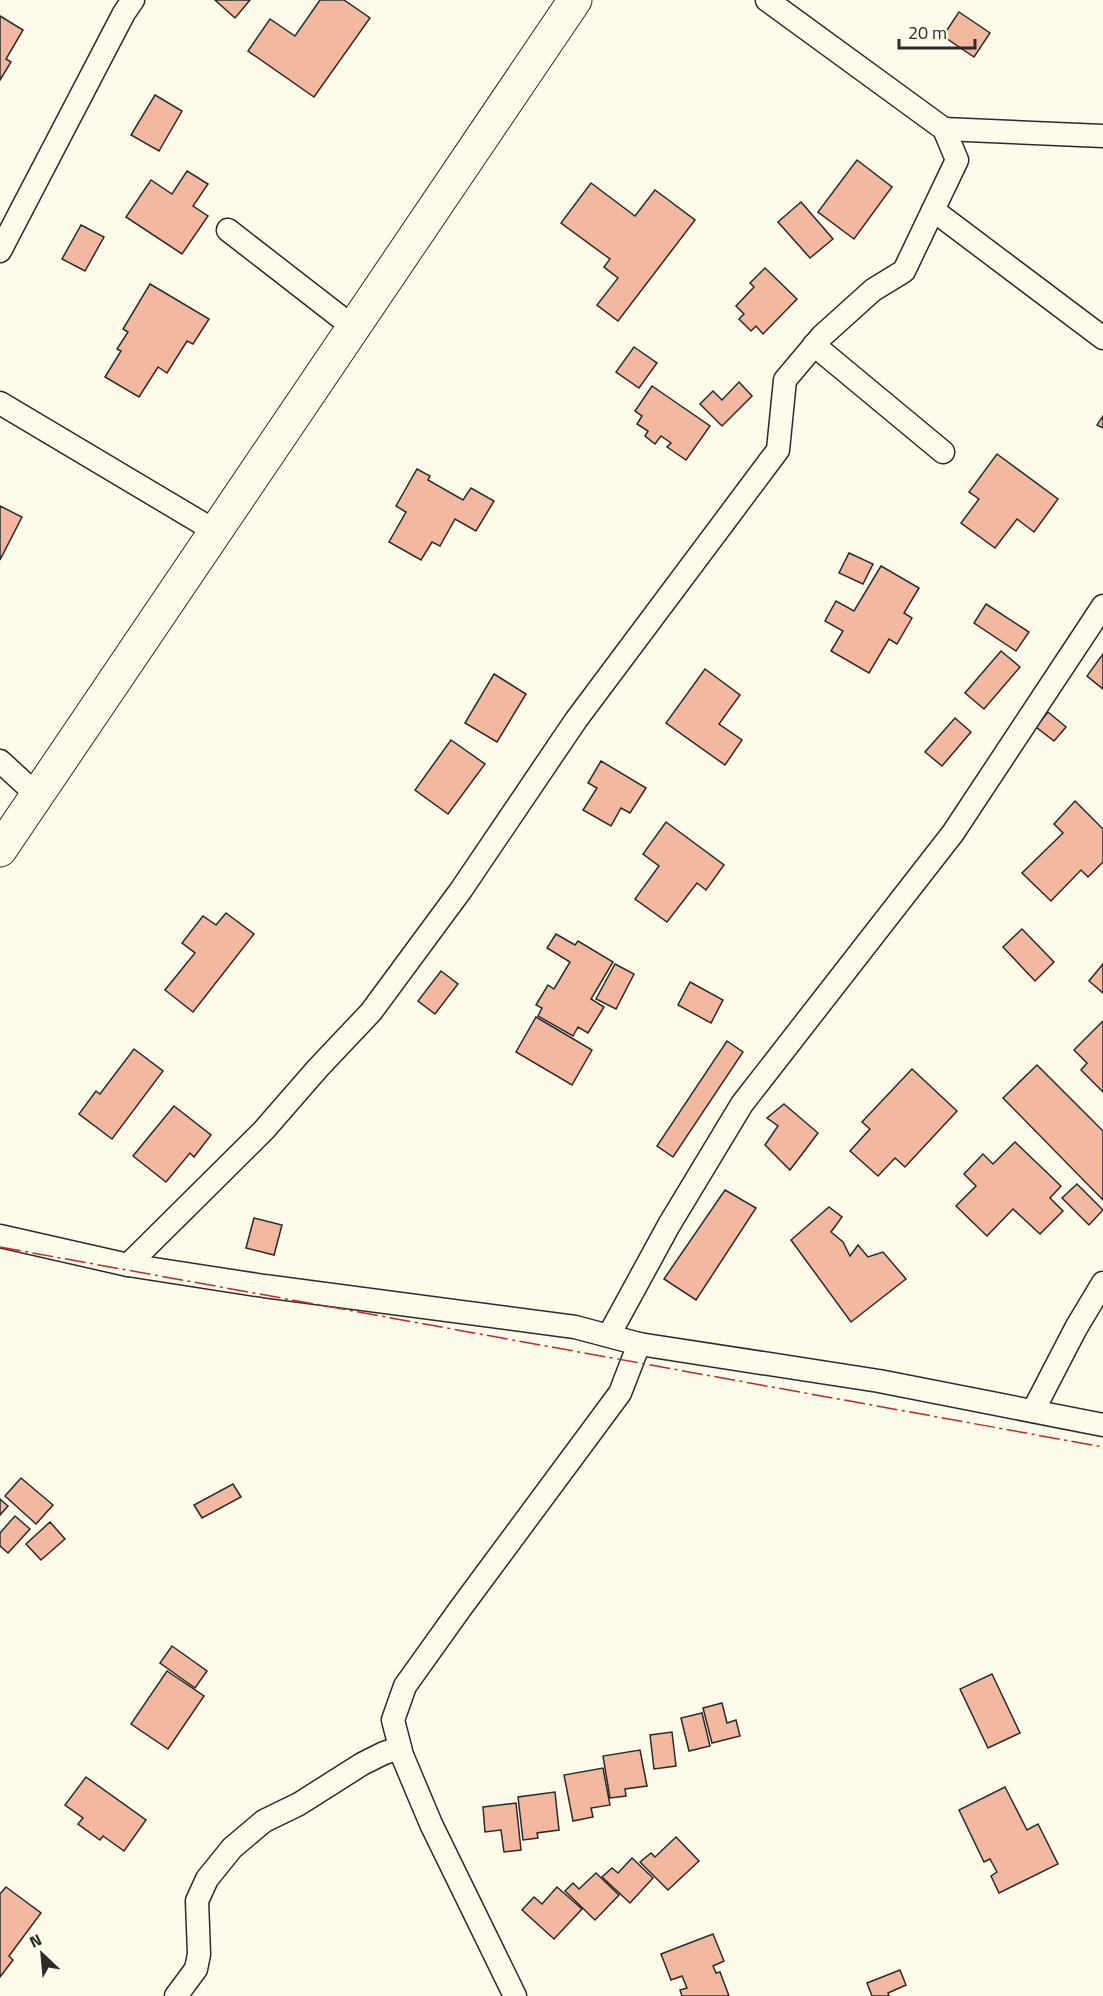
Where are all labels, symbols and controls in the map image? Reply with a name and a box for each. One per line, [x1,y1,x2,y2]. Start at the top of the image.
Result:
scale bar [899,12,976,50]
text: 20 m [908,19,947,46]
north arrow [12,1924,72,1984]
text: N [25,1927,46,1954]

